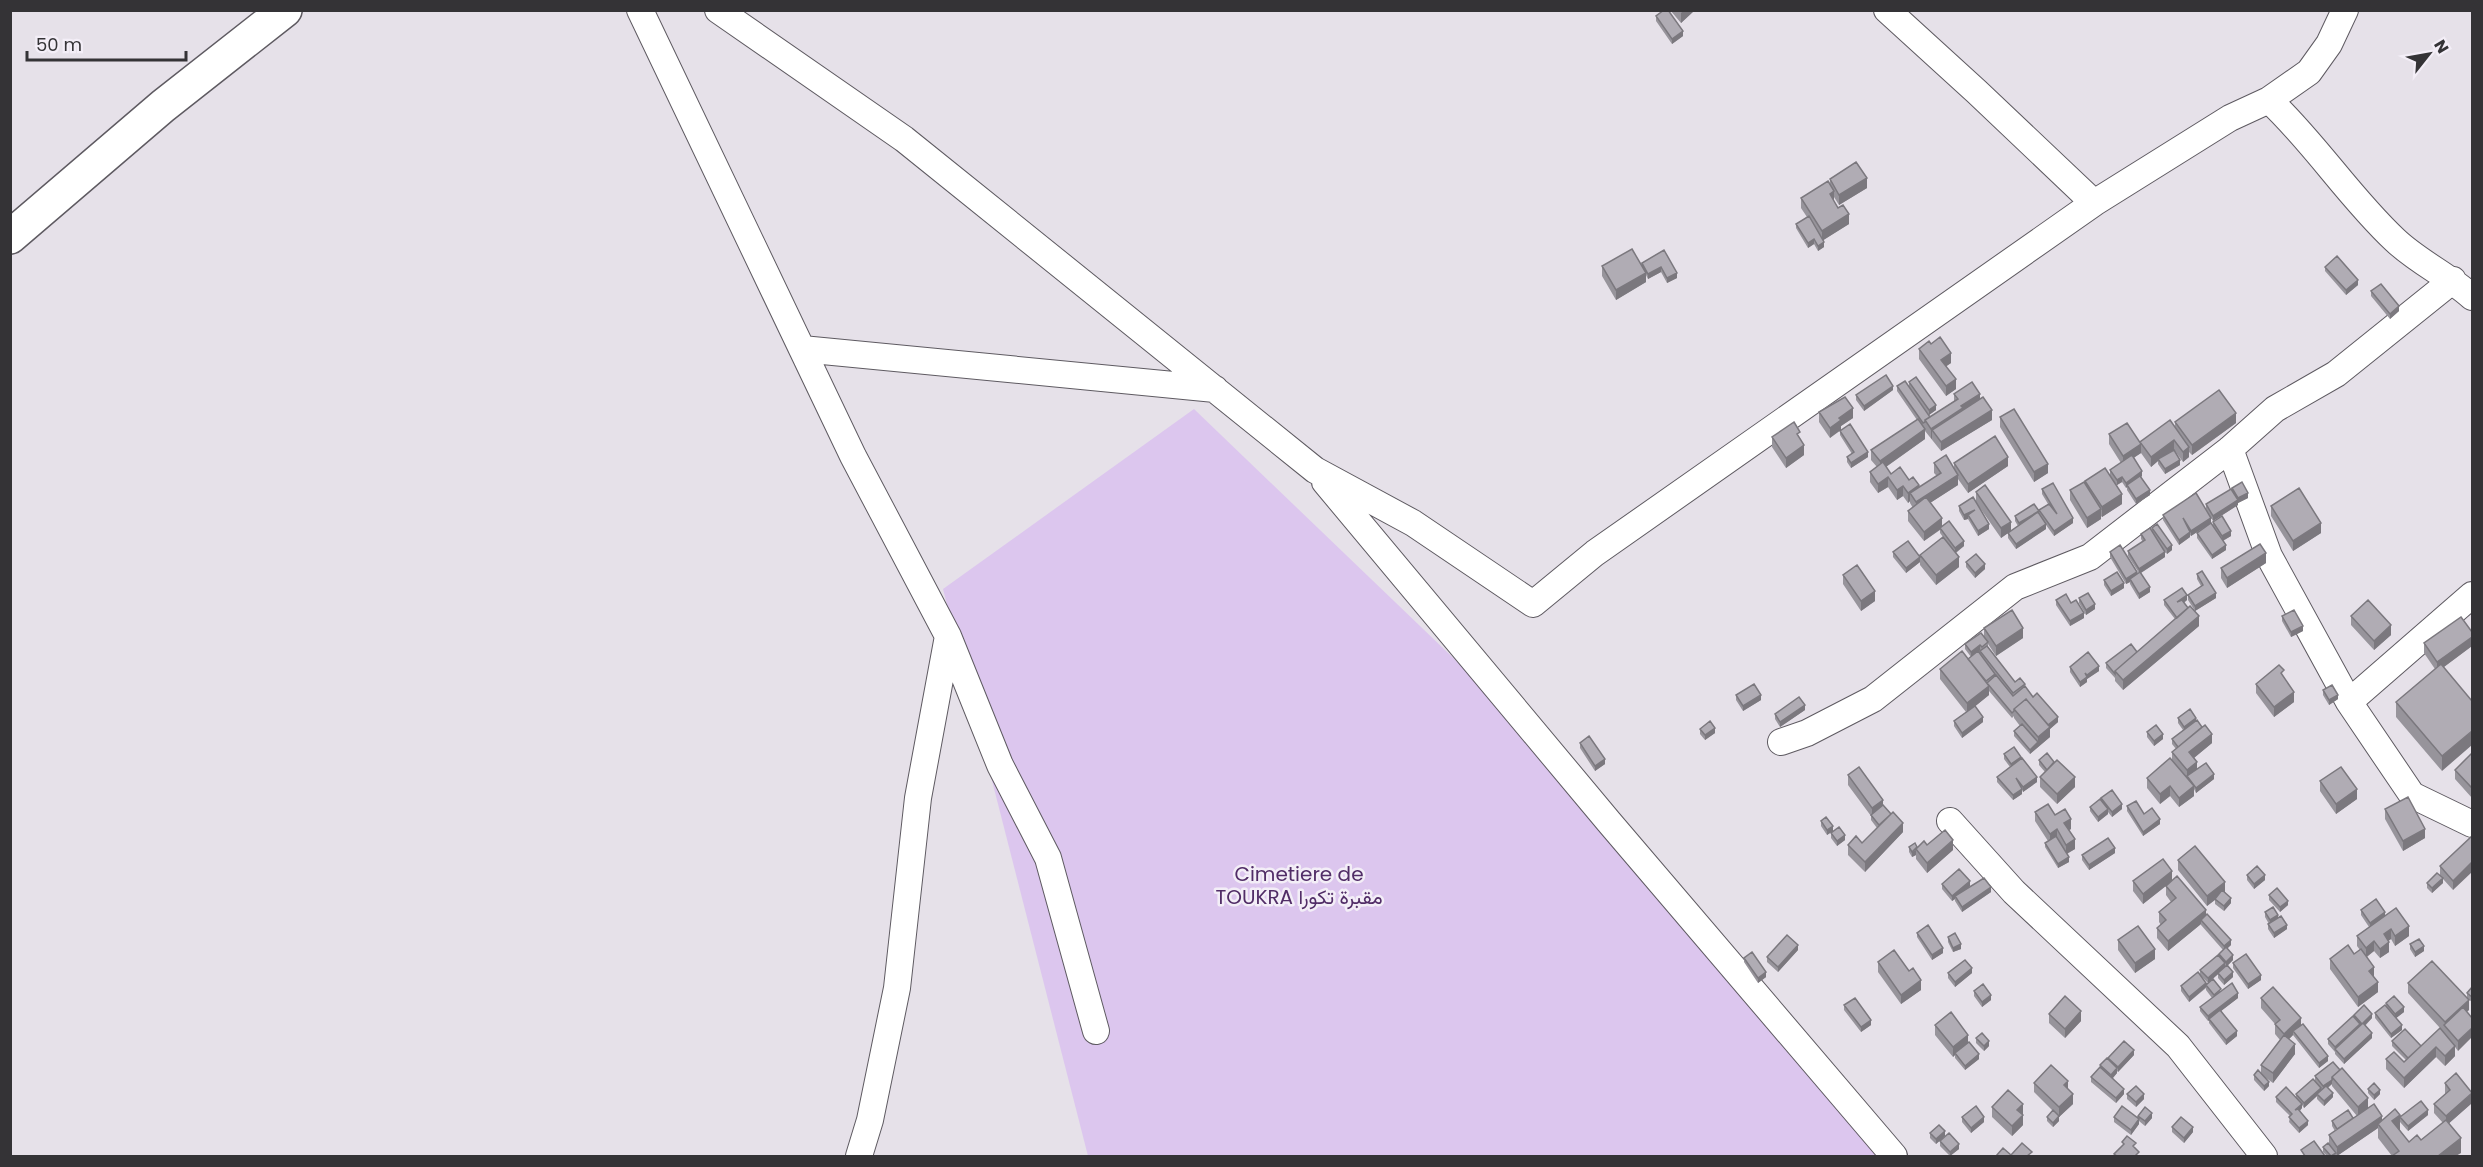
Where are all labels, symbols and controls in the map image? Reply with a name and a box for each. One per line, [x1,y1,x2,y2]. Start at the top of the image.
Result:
scale bar [27,24,186,62]
north arrow [2399,24,2459,84]
text: 50 m [36,32,82,57]
text: N [2428,35,2454,58]
park label: Cimetiere de TOUKRA مقبرة تكورا [1215,860,1383,911]

